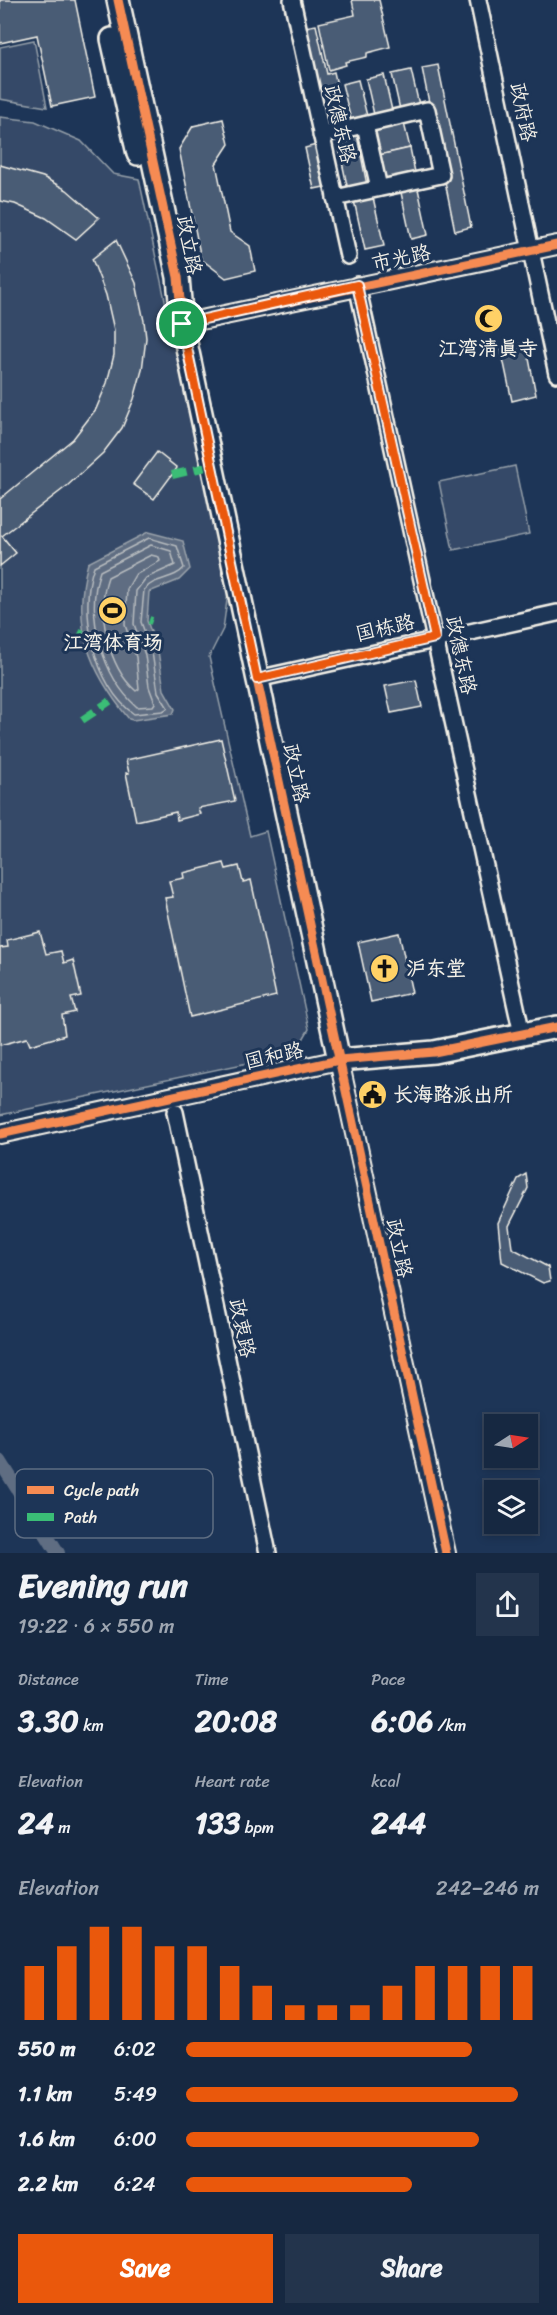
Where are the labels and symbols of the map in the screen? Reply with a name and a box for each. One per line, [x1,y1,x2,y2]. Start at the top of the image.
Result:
street label: 政府路 [500,79,547,146]
street label: 政德东路 [314,81,366,168]
street label: 政立路 [166,212,212,279]
street label: 市光路 [368,234,435,281]
pin [156,298,207,349]
mosque icon: 江湾清真寺 [472,302,504,334]
place label: 江湾清真寺 [438,331,538,366]
sports icon: 江湾体育场 [97,595,129,627]
street label: 国栋路 [352,604,419,652]
street label: 政德东路 [436,612,487,699]
place label: 江湾体育场 [63,625,163,660]
street label: 政立路 [273,740,320,807]
place label: 沪东堂 [406,951,466,986]
church icon: 沪东堂 [369,952,401,984]
street label: 国和路 [241,1032,308,1080]
place label: 长海路派出所 [393,1077,513,1112]
public building icon: 长海路派出所 [356,1078,388,1110]
street label: 政立路 [376,1215,423,1282]
street label: 政衷路 [219,1295,266,1362]
north arrow [484,1414,538,1468]
legend [15,1469,213,1538]
text: Cycle path [64,1476,139,1505]
text: Path [64,1503,97,1532]

